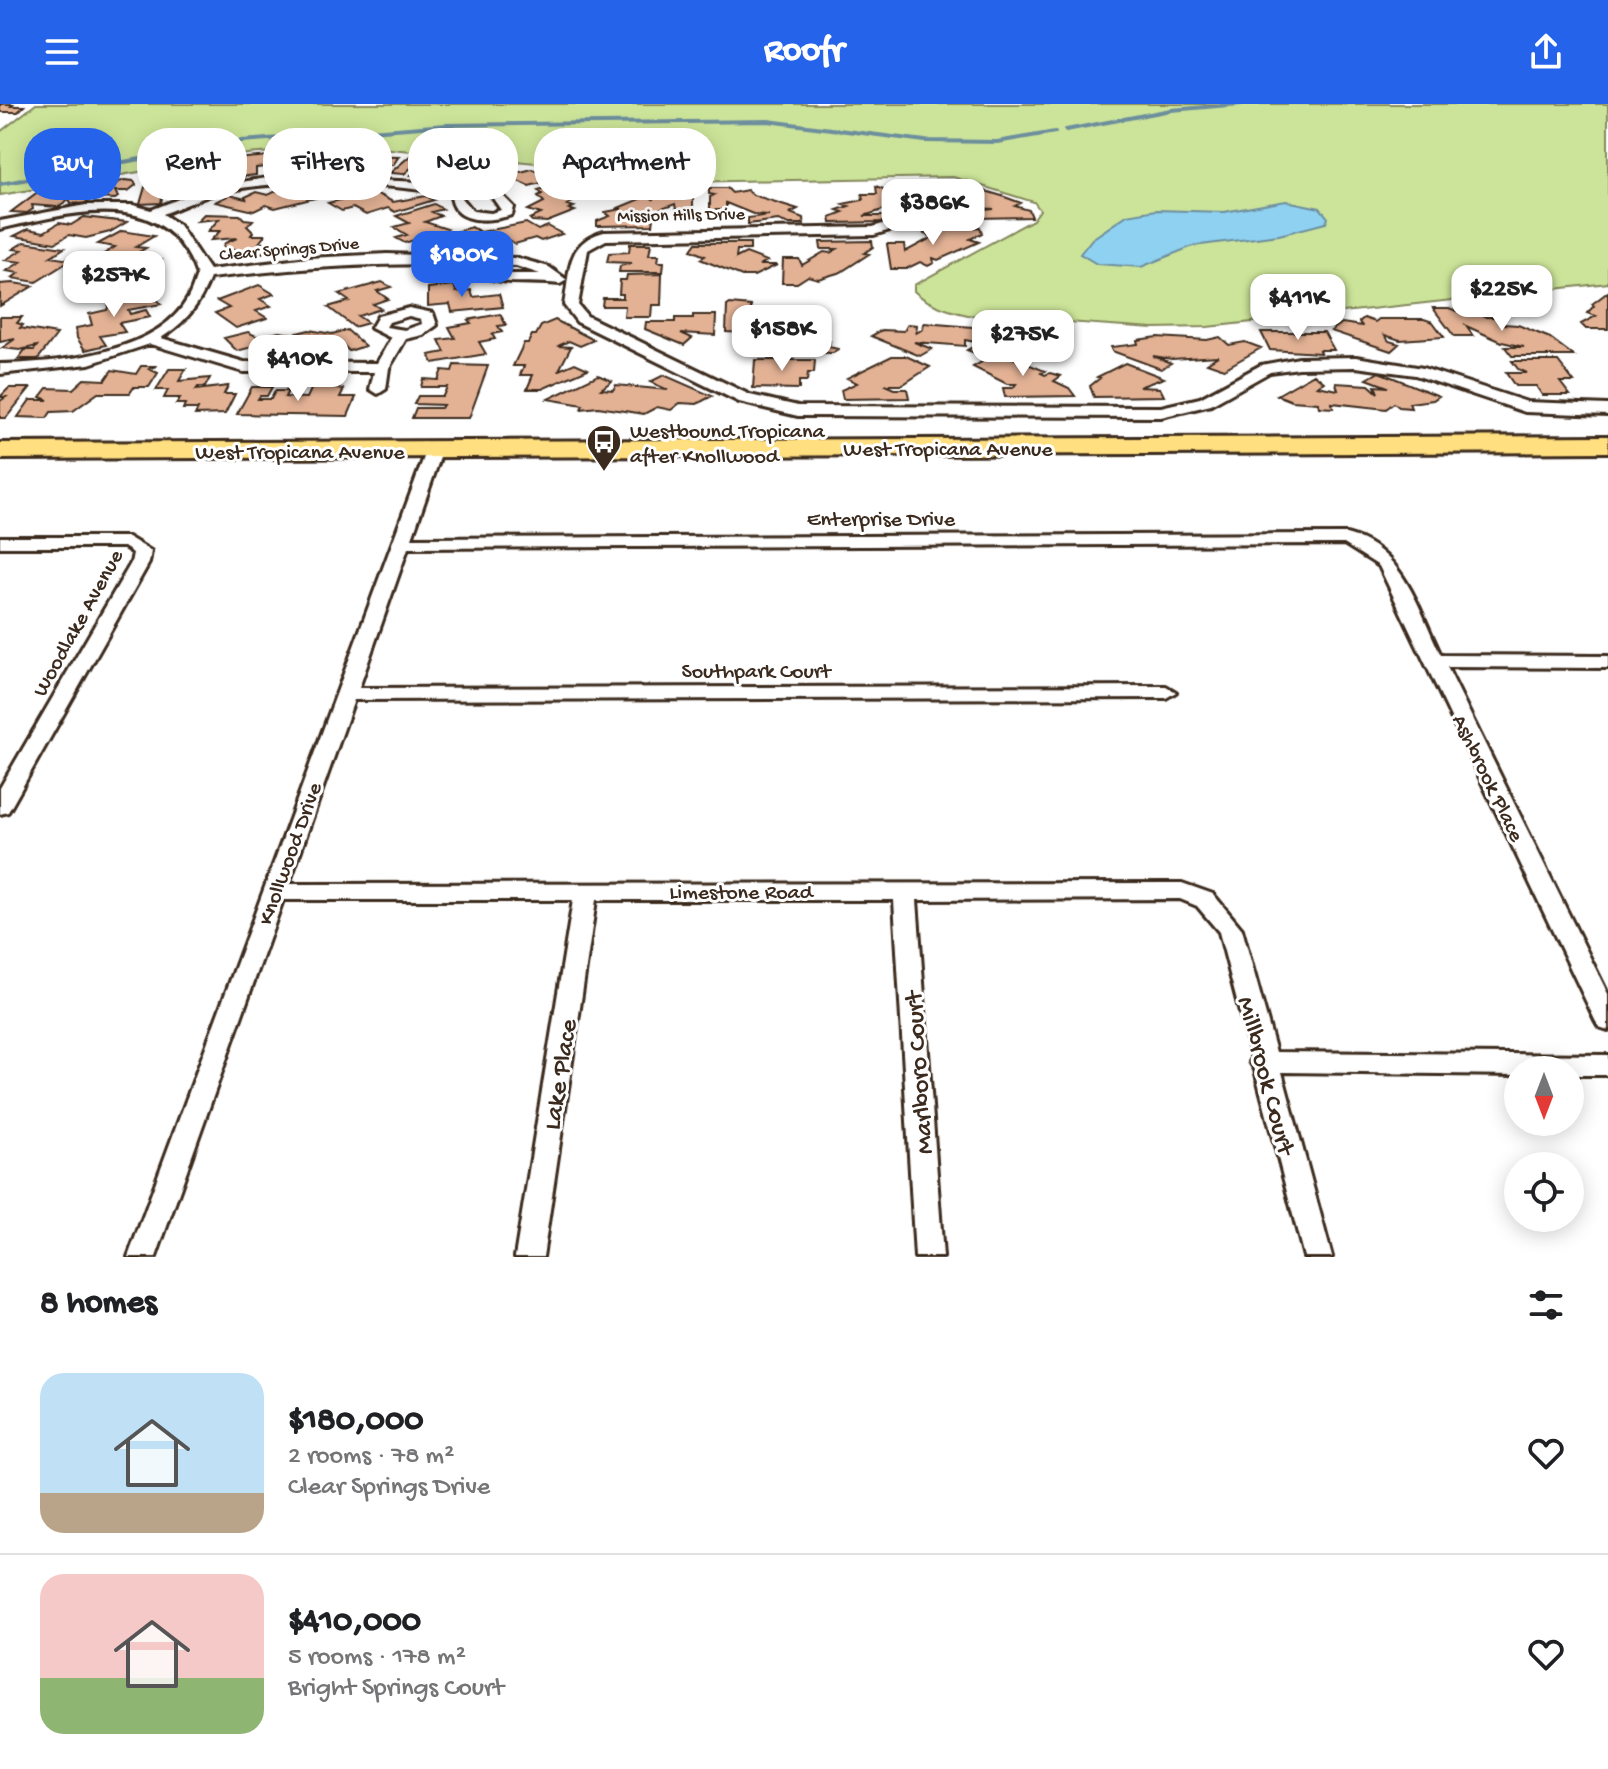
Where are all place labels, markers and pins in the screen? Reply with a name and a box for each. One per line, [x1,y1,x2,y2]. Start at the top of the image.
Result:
pin: $386K [877,179,989,247]
pin: $180K [406,231,518,299]
pin: $257K [58,251,170,319]
pin: $225K [1446,265,1558,333]
pin: $411K [1242,274,1354,342]
pin: $158K [726,305,838,373]
pin: $275K [967,310,1079,378]
pin: $410K [242,335,354,403]
place label: Westbound Tropicana after Knollwood [630,420,825,471]
bus stop icon: Westbound Tropicana after Knollwood [585,423,623,473]

